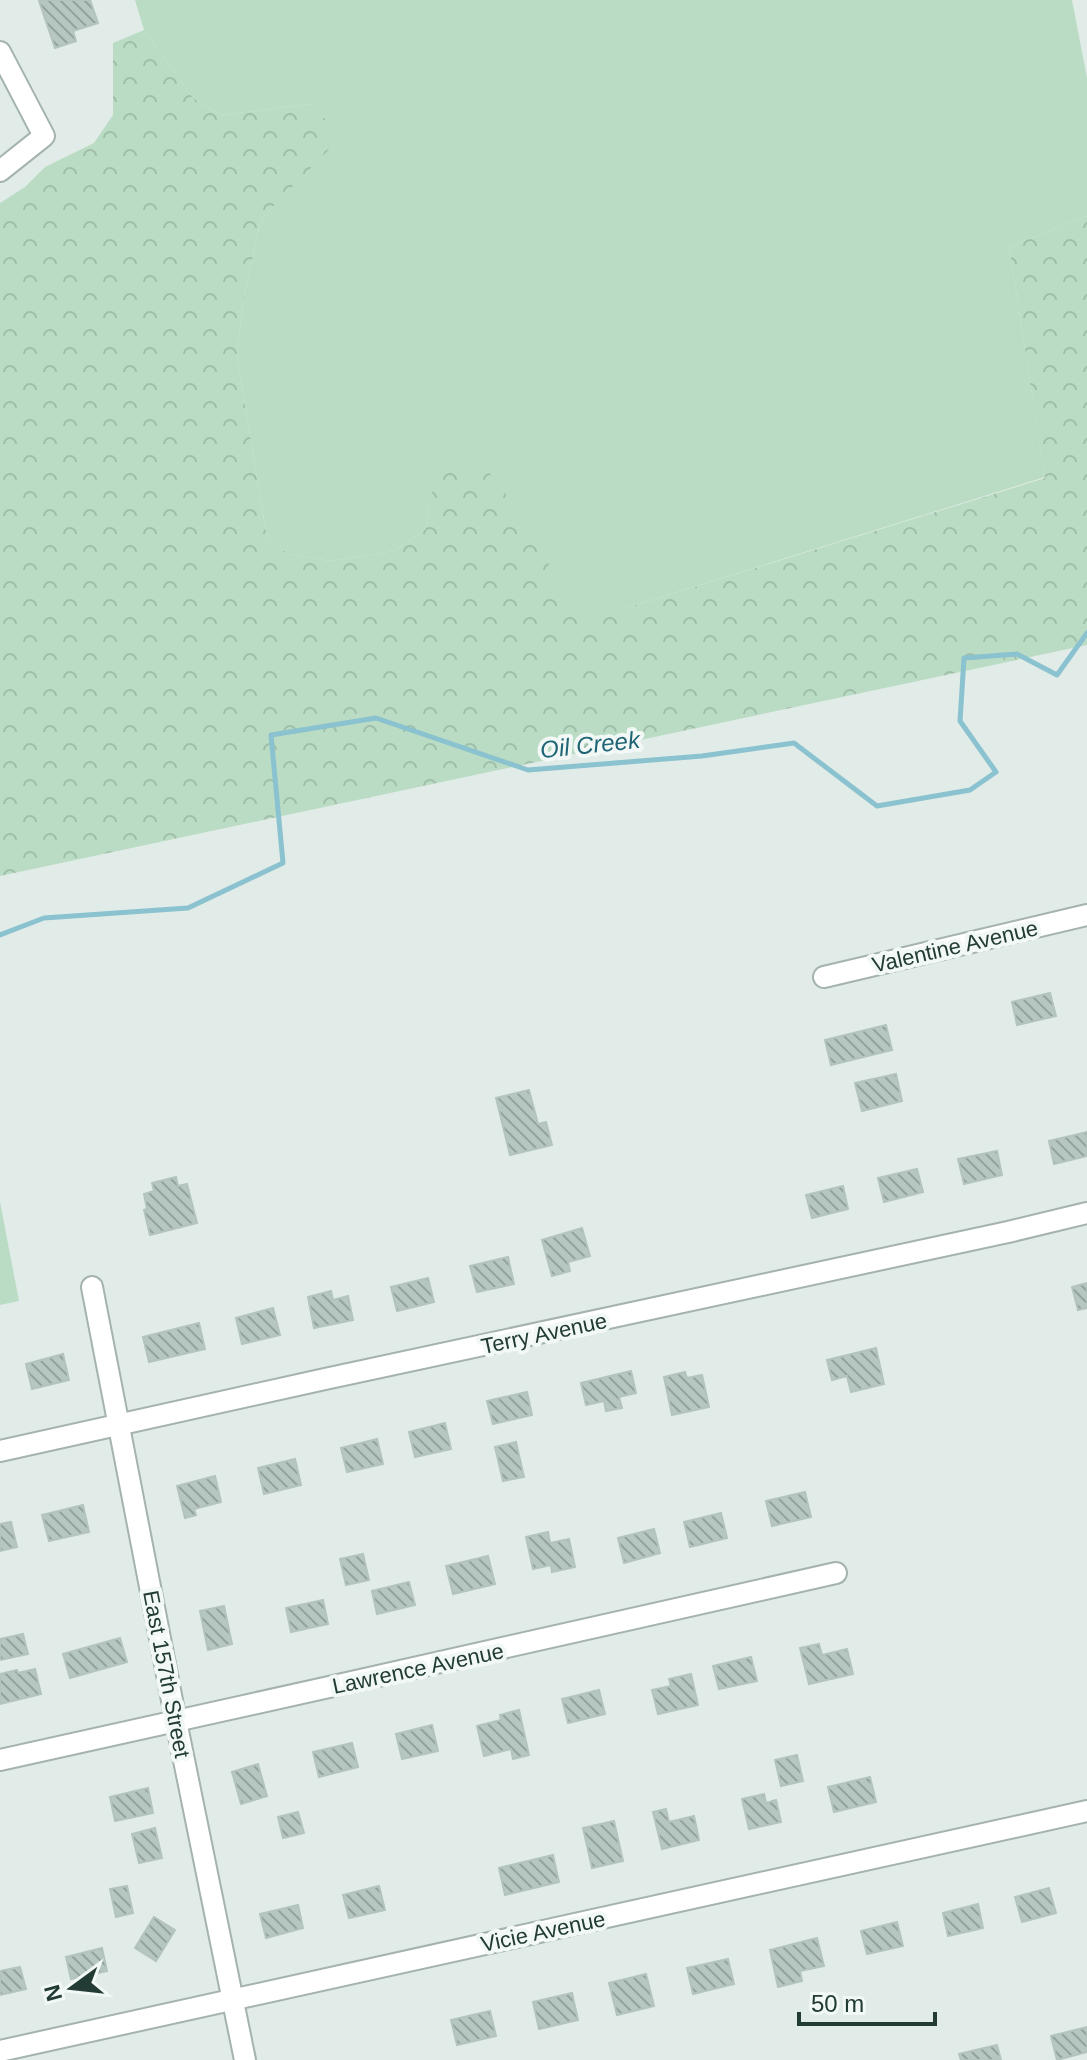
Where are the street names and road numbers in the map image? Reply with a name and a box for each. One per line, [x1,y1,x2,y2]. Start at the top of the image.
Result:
street label: Valentine Avenue [870,915,1040,978]
street label: Terry Avenue [479,1308,609,1359]
street label: East 157th Street [138,1588,195,1760]
street label: Lawrence Avenue [330,1638,506,1699]
street label: Vicie Avenue [479,1906,608,1957]

